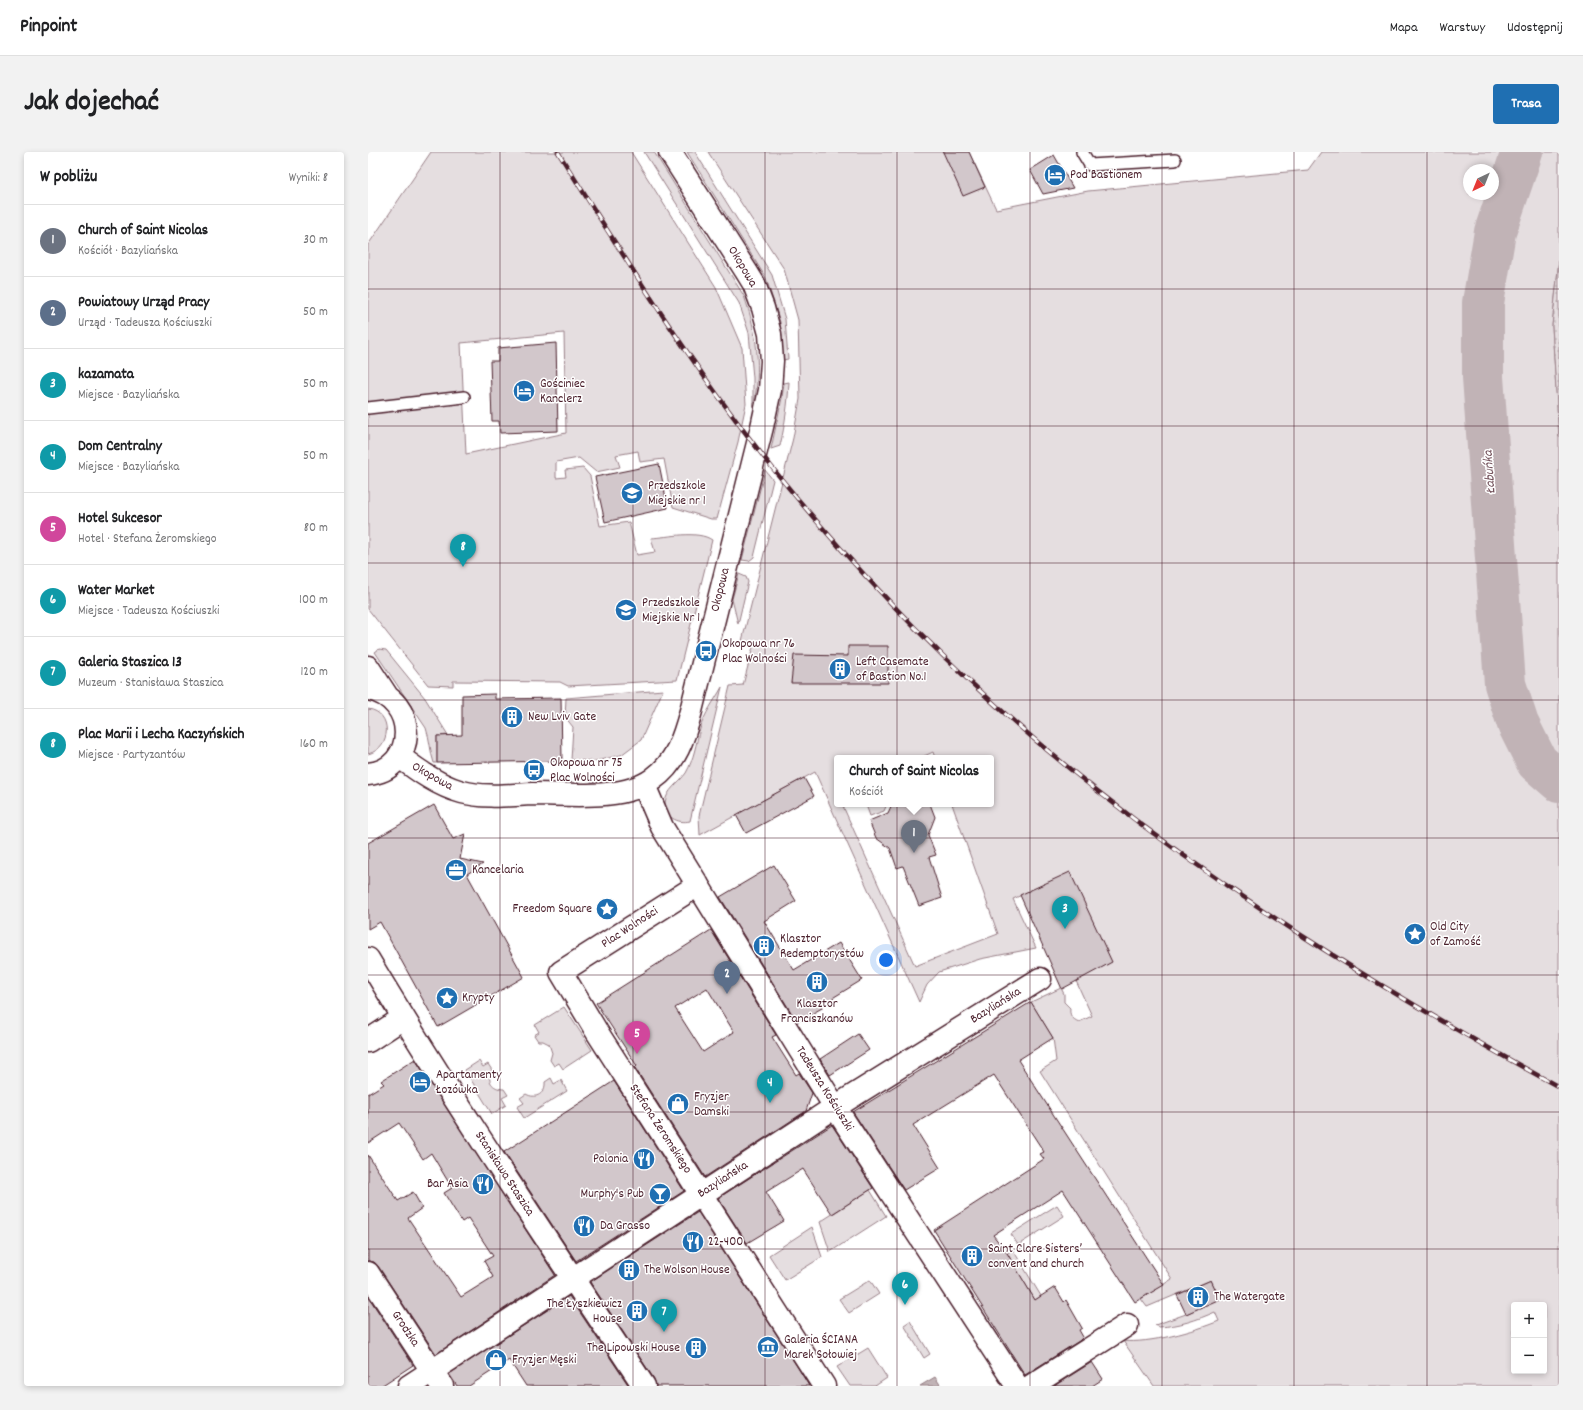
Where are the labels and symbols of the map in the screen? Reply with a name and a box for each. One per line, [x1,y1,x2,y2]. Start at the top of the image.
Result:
hotel icon: Pod Bastionem [1042,162,1068,188]
north arrow [1463,164,1499,200]
place label: Pod Bastionem [1070,166,1142,185]
street label: Okopowa [722,243,762,292]
place label: Gościniec Kanclerz [540,375,585,409]
hotel icon: Gościniec Kanclerz [511,378,537,404]
water label: Łabuńka [1478,448,1501,494]
place label: Przedszkole Miejskie nr 1 [648,477,706,511]
school or university icon: Przedszkole Miejskie nr 1 [619,480,645,506]
pin: 8 [450,534,476,567]
street label: Okopowa [706,565,736,614]
place label: Przedszkole Miejskie Nr 1 [642,594,700,628]
school or university icon: Przedszkole Miejskie Nr 1 [613,597,639,623]
place label: Okopowa nr 76 Plac Wolności [722,635,795,669]
bus stop icon: Okopowa nr 76 Plac Wolności [693,638,719,664]
place label: Left Casemate of Bastion No.1 [856,653,929,687]
building icon: Left Casemate of Bastion No.1 [827,656,853,682]
building icon: New Lviv Gate [499,704,525,730]
place label: New Lviv Gate [528,708,596,727]
place label: Okopowa nr 75 Plac Wolności [550,754,623,788]
bus stop icon: Okopowa nr 75 Plac Wolności [521,757,547,783]
street label: Okopowa [408,758,457,797]
pin: 1 [901,820,927,853]
office icon: Kancelaria [443,857,469,883]
place label: Kancelaria [472,861,524,880]
place icon: Freedom Square [594,896,620,922]
pin: 3 [1052,896,1078,929]
place label: Freedom Square [512,900,592,919]
street label: Plac Wolności [598,902,663,954]
place label: Old City of Zamość [1430,918,1481,952]
place icon: Old City of Zamość [1402,921,1428,947]
place label: Klasztor Redemptorystów [780,930,864,964]
building icon: Klasztor Redemptorystów [751,933,777,959]
your location [876,950,896,970]
pin: 2 [714,961,740,994]
building icon: Klasztor Franciszkanów [804,969,830,995]
street label: Bazyliańska [967,982,1026,1029]
place icon: Krypty [434,985,460,1011]
place label: Krypty [462,989,495,1008]
place label: Klasztor Franciszkanów [781,995,853,1029]
pin: 5 [624,1021,650,1054]
street label: Tadeusza Kościuszki [790,1043,858,1136]
place label: Apartamenty Łozówka [435,1066,502,1100]
hotel icon: Apartamenty Łozówka [407,1069,433,1095]
pin: 4 [757,1070,783,1103]
street label: Stefana Żeromskiego [624,1080,696,1178]
place label: Fryzjer Damski [694,1088,730,1122]
shop icon: Fryzjer Damski [665,1091,691,1117]
street label: Stanisława Staszica [469,1128,539,1221]
restaurant icon: Polonia [631,1146,657,1172]
place label: Polonia [593,1150,629,1169]
street label: Bazyliańska [694,1156,753,1203]
restaurant icon: Bar Asia [470,1171,496,1197]
place label: Bar Asia [427,1175,469,1194]
bar icon: Murphy's Pub [647,1181,673,1207]
place label: Murphy's Pub [581,1185,644,1204]
restaurant icon: Da Grasso [571,1213,597,1239]
place label: Da Grasso [600,1217,650,1236]
restaurant icon: 22-400 [680,1229,706,1255]
place label: 22-400 [708,1233,743,1252]
place label: Saint Clare Sisters’ convent and church [988,1240,1084,1274]
building icon: Saint Clare Sisters’ convent and church [959,1243,985,1269]
building icon: The Wolson House [616,1257,642,1283]
place label: The Wolson House [644,1261,730,1280]
pin: 6 [892,1272,918,1305]
building icon: The Watergate [1185,1284,1211,1310]
place label: The Watergate [1214,1288,1285,1307]
place label: The Łyszkiewicz House [547,1295,622,1329]
building icon: The Łyszkiewicz House [624,1298,650,1324]
pin: 7 [651,1299,677,1332]
street label: Grodzka [386,1307,424,1352]
place label: Galeria ŚCIANA Marek Sołowiej [784,1331,858,1365]
museum icon: Galeria ŚCIANA Marek Sołowiej [755,1334,781,1360]
building icon: The Lipowski House [683,1335,709,1361]
place label: The Lipowski House [587,1339,680,1358]
shop icon: Fryzjer Męski [483,1347,509,1373]
place label: Fryzjer Męski [512,1351,577,1370]

